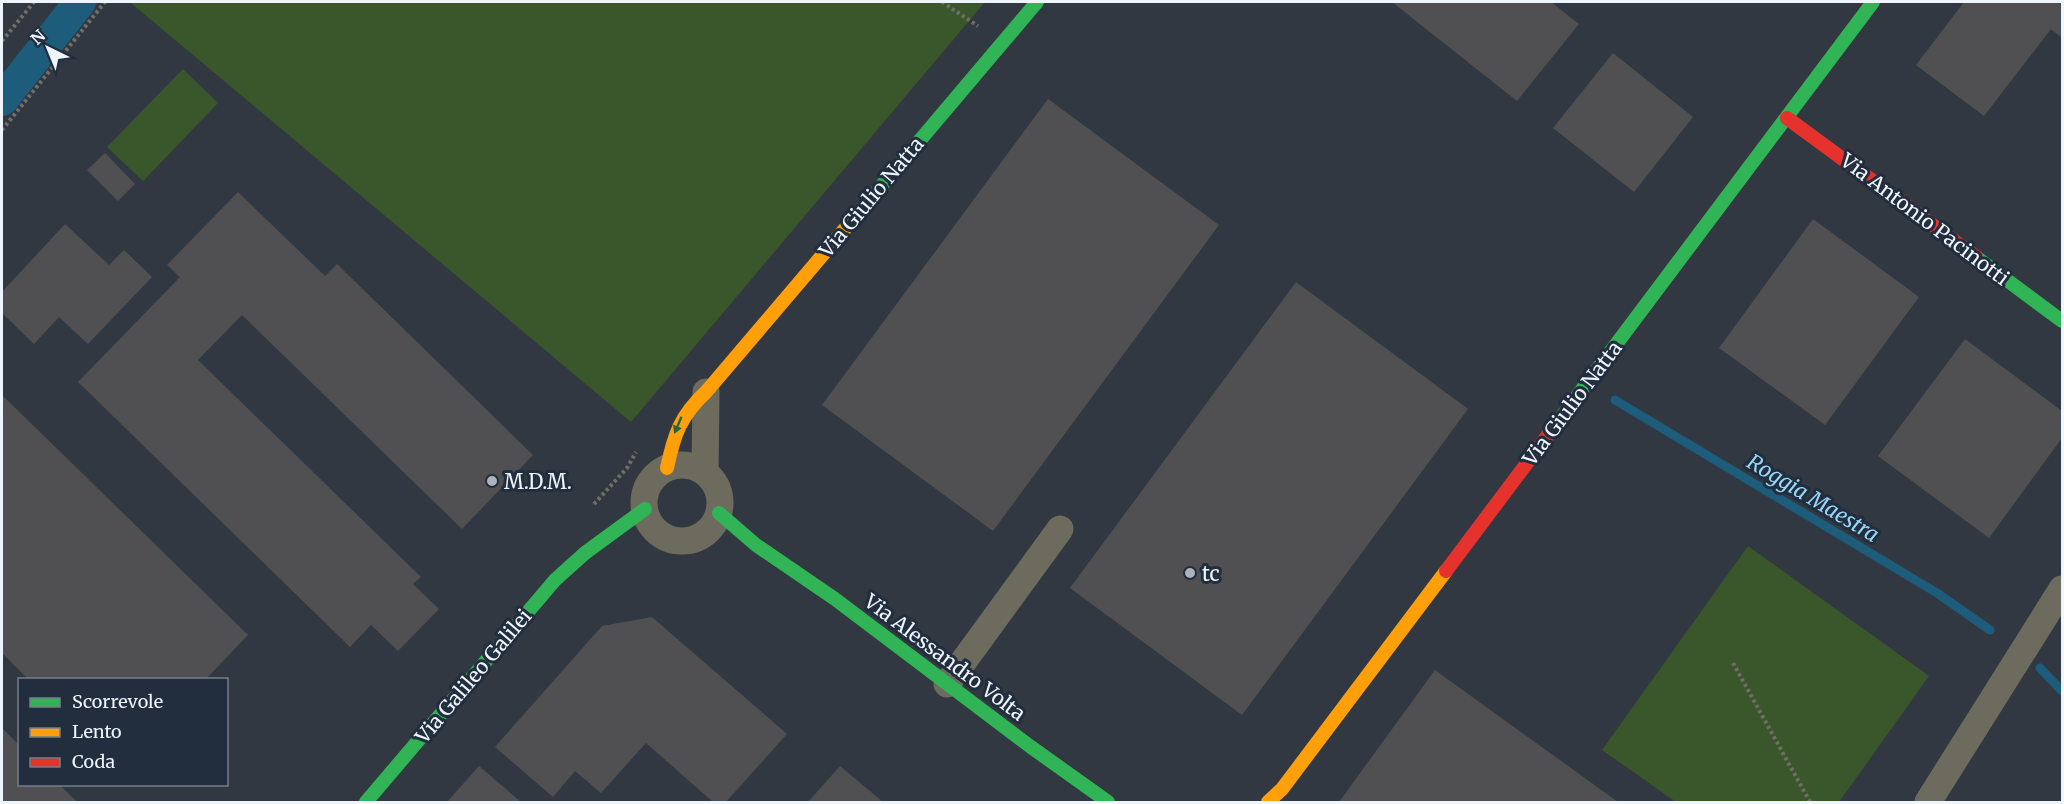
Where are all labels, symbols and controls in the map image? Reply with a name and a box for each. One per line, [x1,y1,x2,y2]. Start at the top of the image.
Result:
north arrow [18,18,78,78]
text: N [26,25,49,49]
street label: Via Giulio Natta [813,132,929,263]
street label: Via Antonio Pacinotti [1835,147,2014,290]
street label: Via Giulio Natta [1516,336,1627,471]
one-way arrow [673,417,683,435]
water label: Roggia Maestra [1742,448,1884,548]
place label: M.D.M. [504,469,572,494]
marker: M.D.M. [485,474,499,488]
place label: tc [1202,561,1220,586]
marker: tc [1183,566,1197,580]
street label: Via Alessandro Volta [859,588,1031,726]
street label: Via Galileo Galilei [409,604,536,749]
legend [18,678,228,786]
text: Scorrevole [72,690,163,713]
text: Lento [72,720,122,743]
text: Coda [72,750,116,773]

